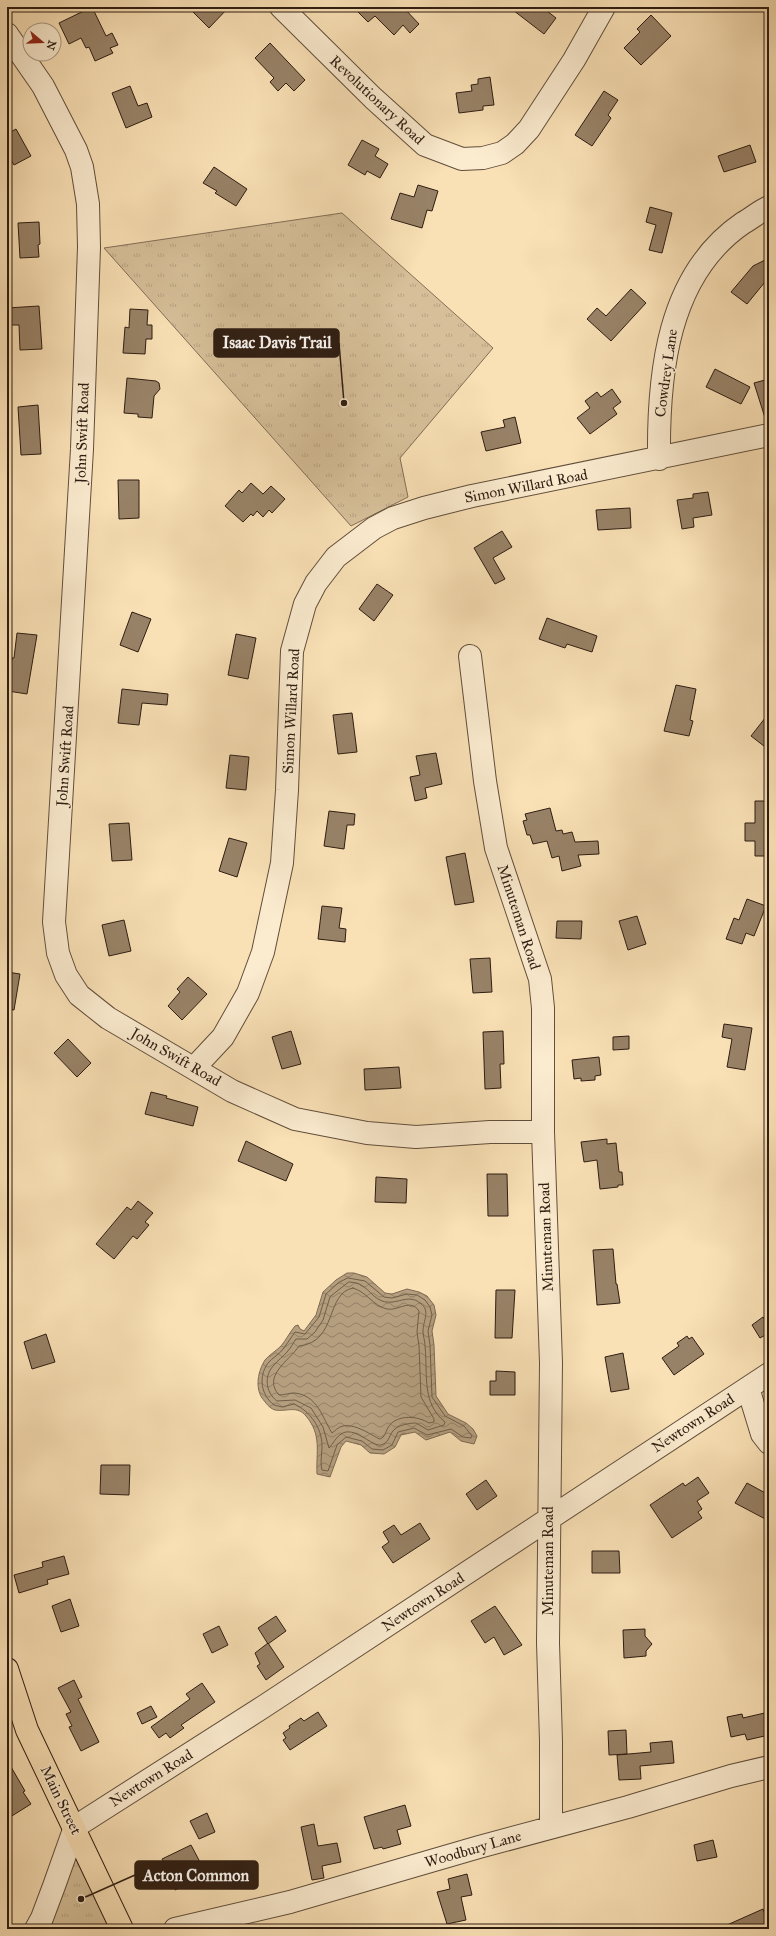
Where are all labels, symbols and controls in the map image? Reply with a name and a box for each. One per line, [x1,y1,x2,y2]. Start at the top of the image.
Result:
north arrow [22,22,62,62]
text: N [43,39,59,52]
street label: Revolutionary Road [326,52,428,149]
street label: Cowdrey Lane [651,328,681,418]
callout: Isaac Davis Trail [214,329,339,357]
text: Isaac Davis Trail [223,333,332,352]
street label: John Swift Road [71,382,94,486]
street label: Simon Willard Road [463,465,590,507]
street label: Simon Willard Road [279,647,303,774]
street label: John Swift Road [52,704,79,809]
street label: Minuteman Road [494,862,545,972]
street label: John Swift Road [125,1023,225,1091]
street label: Minuteman Road [535,1182,557,1292]
street label: Newtown Road [648,1389,738,1456]
street label: Minuteman Road [539,1506,557,1616]
street label: Newtown Road [378,1568,468,1635]
street label: Newtown Road [106,1745,196,1811]
street label: Main Street [37,1763,86,1838]
street label: Woodbury Lane [423,1827,523,1871]
callout: Acton Common [135,1861,258,1889]
text: Acton Common [142,1866,249,1885]

